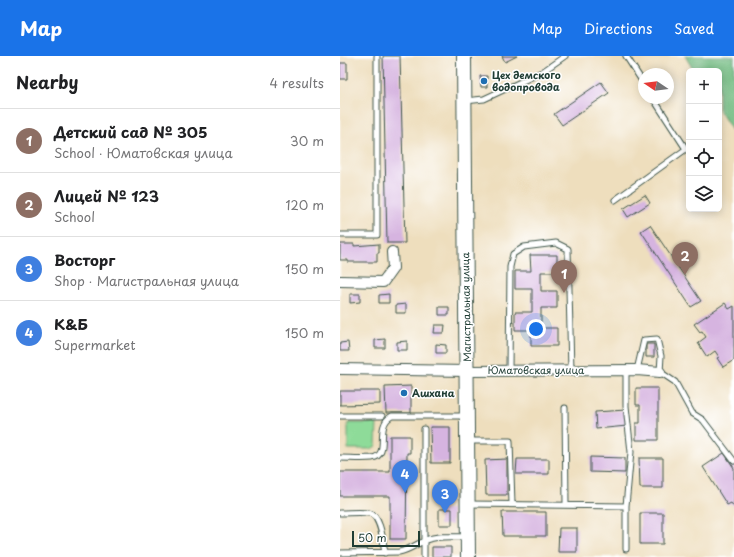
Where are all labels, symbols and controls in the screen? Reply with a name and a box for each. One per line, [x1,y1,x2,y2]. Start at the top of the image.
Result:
text: Map [20,14,62,42]
text: Map [532,18,562,39]
text: Directions [584,18,652,39]
text: Saved [674,18,714,39]
place label: Цех демского водопровода [492,67,561,94]
north arrow [638,68,674,104]
map controls [686,68,722,212]
button: + [686,68,722,104]
text: Nearby [16,69,78,95]
text: 4 results [270,73,324,92]
marker: Цех демского водопровода [479,76,489,86]
button: − [686,104,722,140]
text: Детский сад № 305 [54,120,208,143]
text: 1 [26,131,32,150]
text: 30 m [290,131,324,150]
button: locate [686,140,722,176]
text: School · Юматовская улица [54,143,233,162]
button: layers [686,176,722,212]
text: Лицей № 123 [54,184,159,207]
text: 2 [24,195,34,214]
text: 120 m [285,195,324,214]
text: School [54,207,95,226]
pin: 2 [672,242,698,275]
text: Восторг [54,248,115,271]
street label: Магистральная улица [457,251,474,362]
text: 3 [25,259,33,278]
text: 150 m [285,259,324,278]
pin: 1 [551,260,577,293]
text: Shop · Магистральная улица [54,271,239,290]
text: К&Б [54,312,88,335]
your location [526,319,546,339]
text: 4 [25,323,33,342]
text: 150 m [285,323,324,342]
text: Supermarket [54,335,136,354]
street label: Юматовская улица [488,362,585,377]
place label: Ашхана [412,385,455,400]
marker: Ашхана [399,388,409,398]
pin: 4 [392,460,418,493]
pin: 3 [432,480,458,513]
scale bar [352,529,420,548]
text: 50 m [358,529,387,546]

